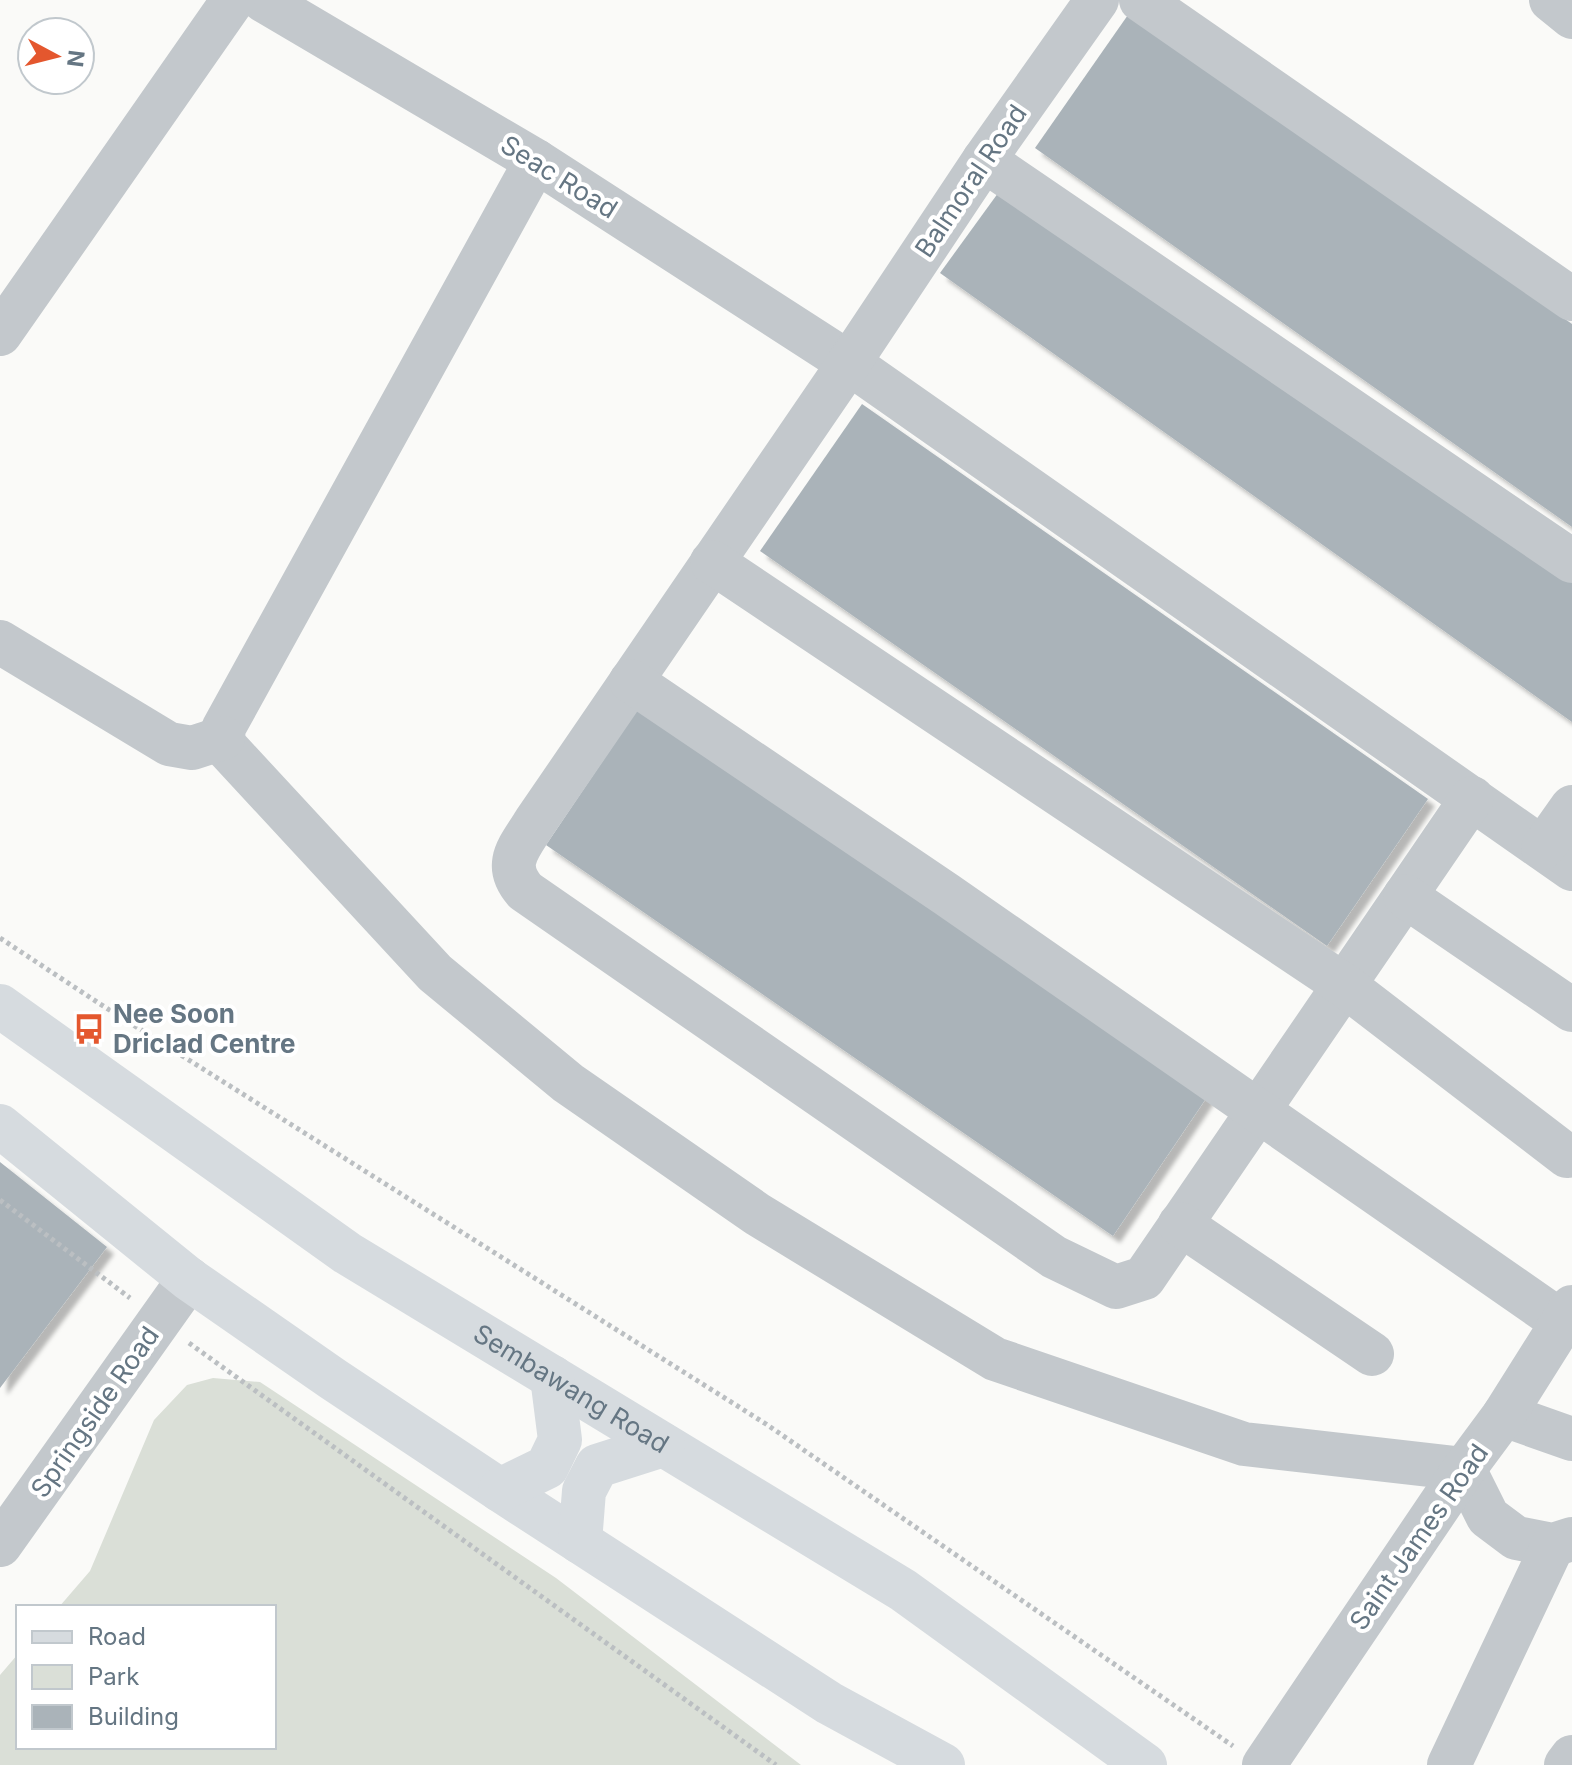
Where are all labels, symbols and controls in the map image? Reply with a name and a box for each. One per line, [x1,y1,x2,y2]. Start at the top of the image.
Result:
north arrow [16,16,96,96]
text: N [62,49,90,68]
street label: Balmoral Road [908,99,1033,263]
street label: Seac Road [495,129,623,225]
place label: Nee Soon Driclad Centre [113,998,295,1059]
bus stop icon: Nee Soon Driclad Centre [72,1012,106,1046]
street label: Sembawang Road [468,1317,675,1459]
street label: Springside Road [24,1320,165,1503]
street label: Saint James Road [1343,1438,1494,1636]
legend [16,1605,276,1749]
text: Road [88,1622,146,1651]
text: Park [88,1662,139,1691]
text: Building [88,1702,179,1731]

